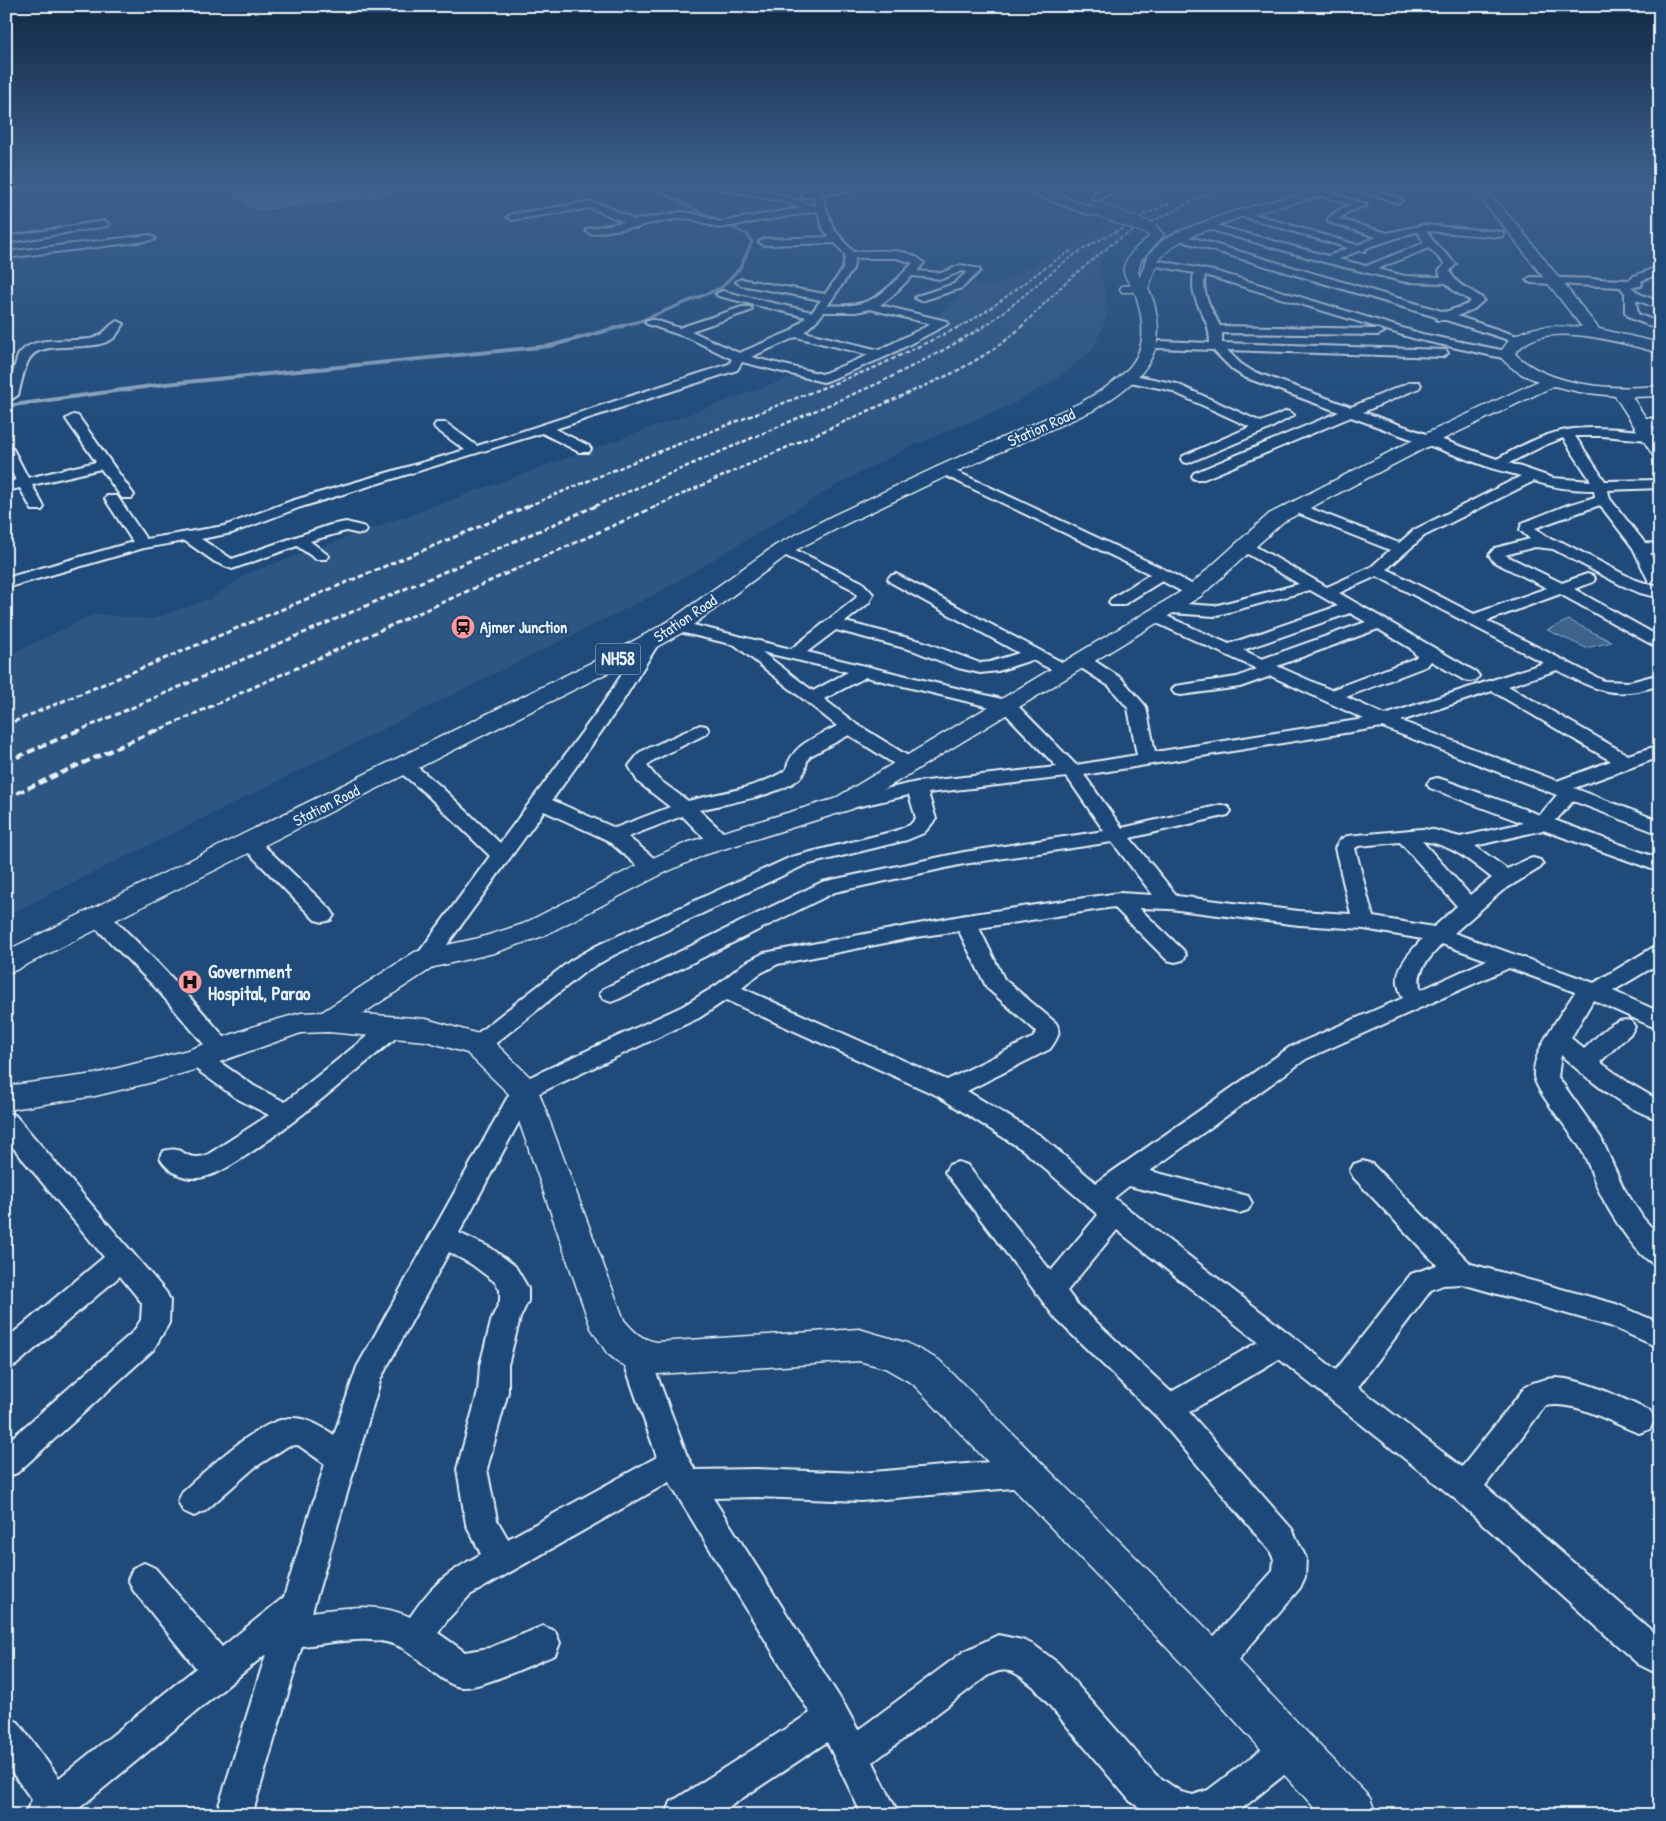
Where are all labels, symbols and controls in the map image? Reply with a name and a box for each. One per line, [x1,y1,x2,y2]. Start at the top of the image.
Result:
street label: Station Road [1004,402,1078,452]
street label: Station Road [649,589,721,647]
station icon: Ajmer Junction [450,614,476,640]
place label: Ajmer Junction [480,616,567,638]
road number: NH58 [596,644,640,674]
street label: Station Road [289,779,363,831]
place label: Government Hospital, Parao [208,958,311,1007]
hospital icon: Government Hospital, Parao [177,969,203,995]

